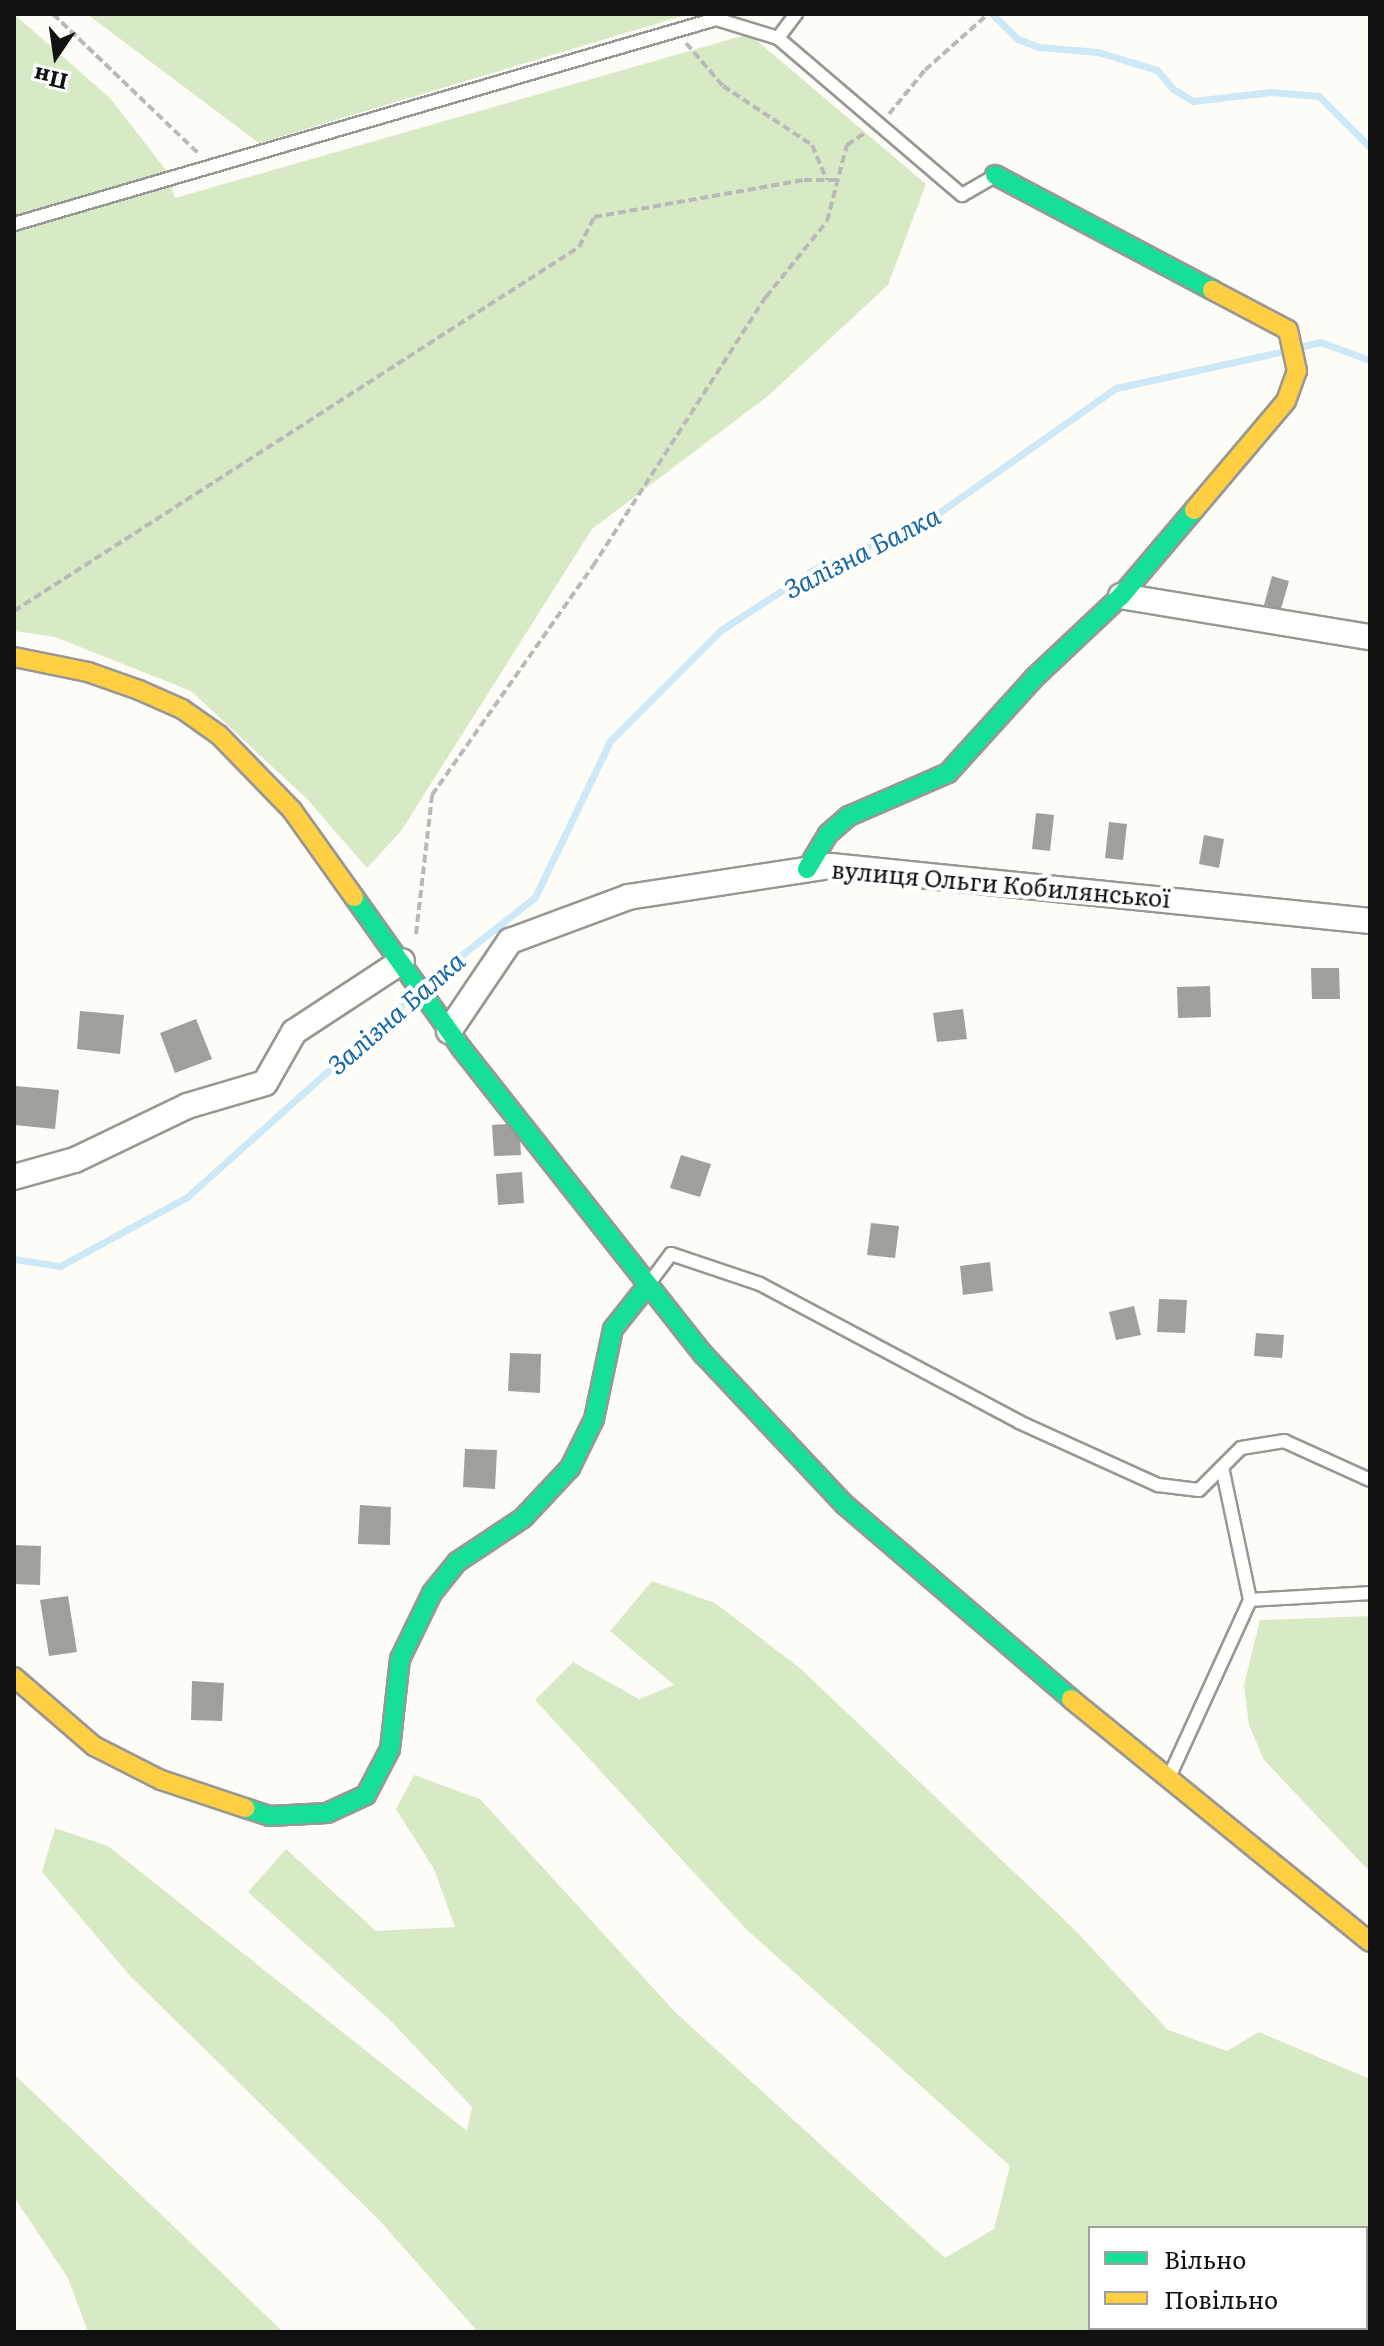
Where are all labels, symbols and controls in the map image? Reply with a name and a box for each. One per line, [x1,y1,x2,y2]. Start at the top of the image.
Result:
north arrow [16,16,96,96]
text: Пн [30,60,71,100]
water label: Залізна Балка [778,498,944,604]
street label: вулиця Ольги Кобилянської [830,854,1172,912]
water label: Залізна Балка [320,944,470,1080]
legend [1088,2226,1368,2330]
text: Вільно [1164,2241,1246,2276]
text: Повільно [1164,2281,1278,2316]

